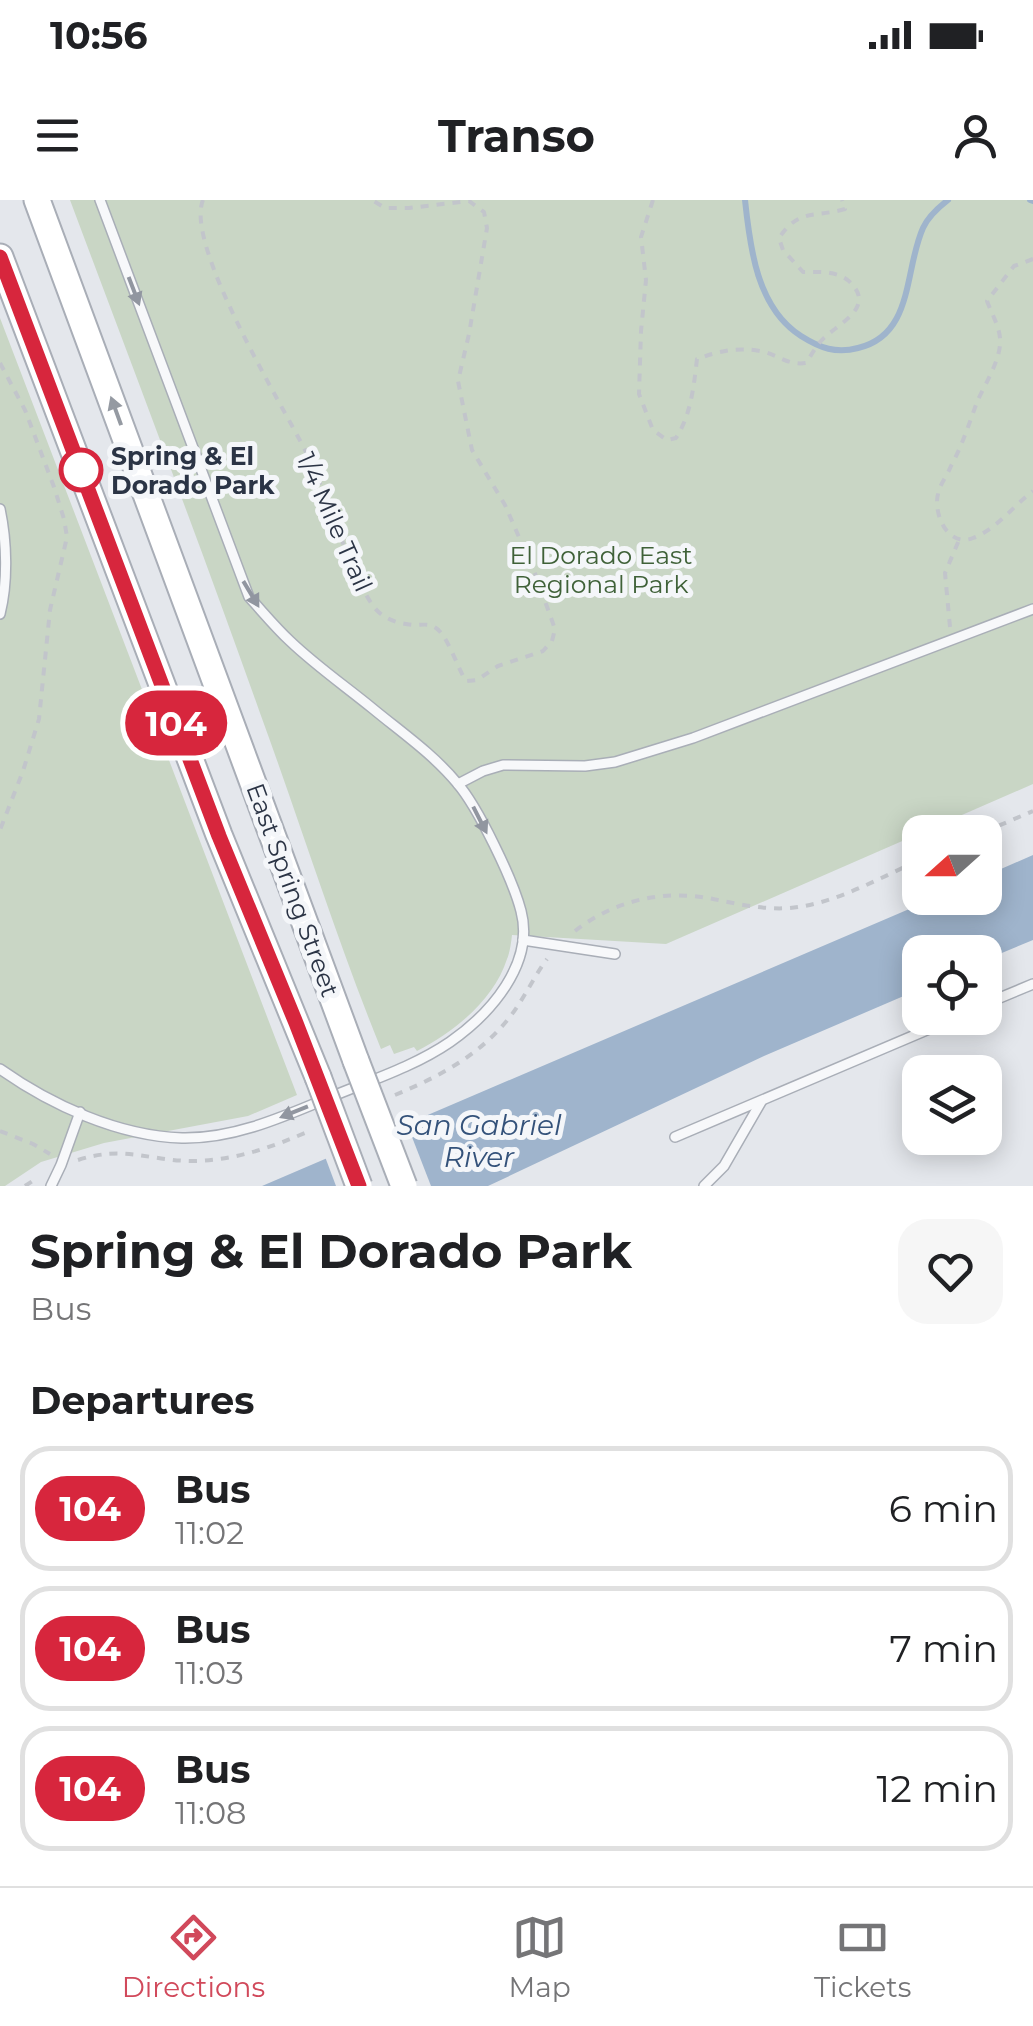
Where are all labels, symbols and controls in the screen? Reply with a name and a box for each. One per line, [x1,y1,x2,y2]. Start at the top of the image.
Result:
text: 10:56 [50,12,147,59]
icon: menu [30,108,85,163]
text: Transo [438,108,595,163]
icon: person [948,108,1003,163]
one-way arrow [127,277,142,307]
one-way arrow [108,396,123,426]
place label: Spring & El Dorado Park [111,441,275,500]
street label: 1/4 Mile Trail [291,448,379,596]
marker: Spring & El Dorado Park [60,449,102,491]
park label: El Dorado East Regional Park [510,540,692,599]
one-way arrow [242,580,259,608]
line badge: 104 [119,690,234,756]
text: 104 [145,702,207,745]
street label: East Spring Street [240,779,346,1001]
one-way arrow [471,806,488,835]
north arrow [902,815,1002,915]
map controls [902,815,1002,1155]
button: locate [902,935,1002,1035]
button: layers [902,1055,1002,1155]
one-way arrow [278,1105,308,1121]
water label: San Gabriel River [396,1108,562,1174]
button: heart [898,1219,1003,1324]
text: Spring & El Dorado Park [30,1222,632,1280]
text: Bus [30,1289,91,1328]
text: Departures [30,1377,254,1424]
text: Bus [175,1466,250,1513]
text: 6 min [889,1485,998,1532]
text: 104 [59,1487,121,1530]
text: 11:02 [175,1513,244,1552]
text: Bus [175,1606,250,1653]
text: 7 min [889,1625,998,1672]
text: 104 [59,1627,121,1670]
text: 11:03 [175,1653,244,1692]
text: Bus [175,1746,250,1793]
text: 12 min [877,1765,998,1812]
text: 104 [59,1767,121,1810]
text: 11:08 [175,1793,247,1832]
tab: Directions [122,1910,265,2004]
tab: Map [508,1910,571,2004]
tab: Tickets [814,1910,911,2004]

